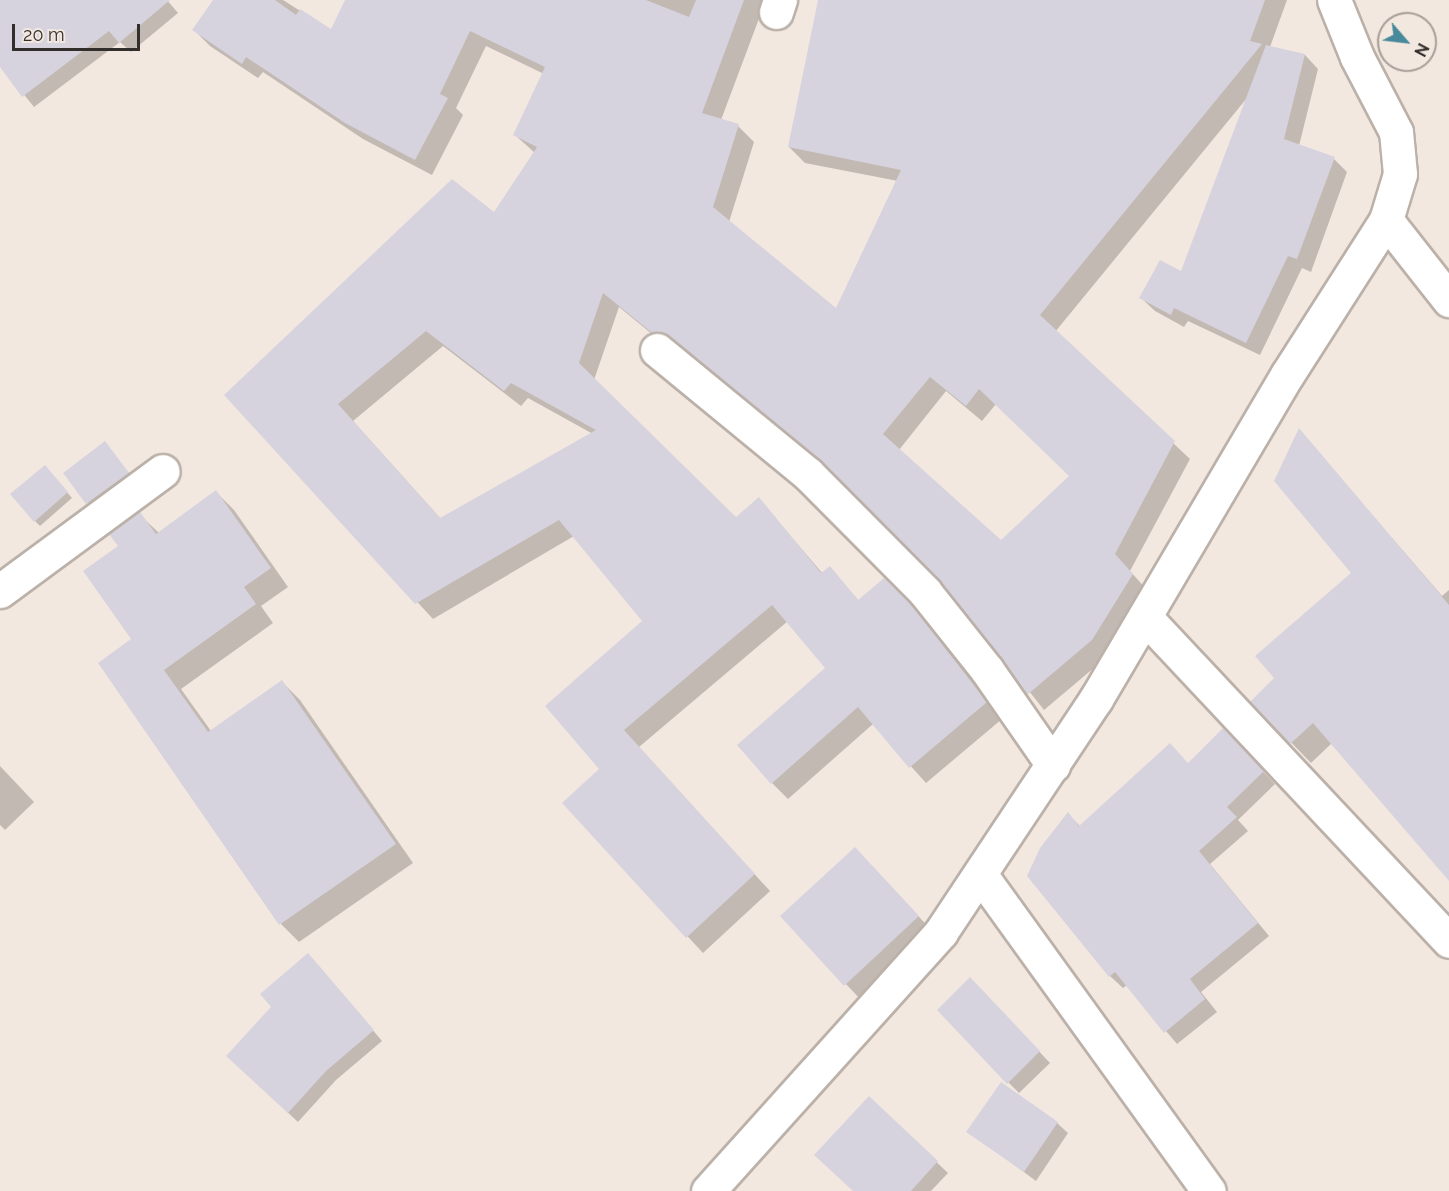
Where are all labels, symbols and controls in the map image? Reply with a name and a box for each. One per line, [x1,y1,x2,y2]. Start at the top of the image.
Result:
scale bar [15,12,142,50]
north arrow [1377,12,1437,72]
text: 20 m [23,24,65,45]
text: N [1410,40,1433,60]

